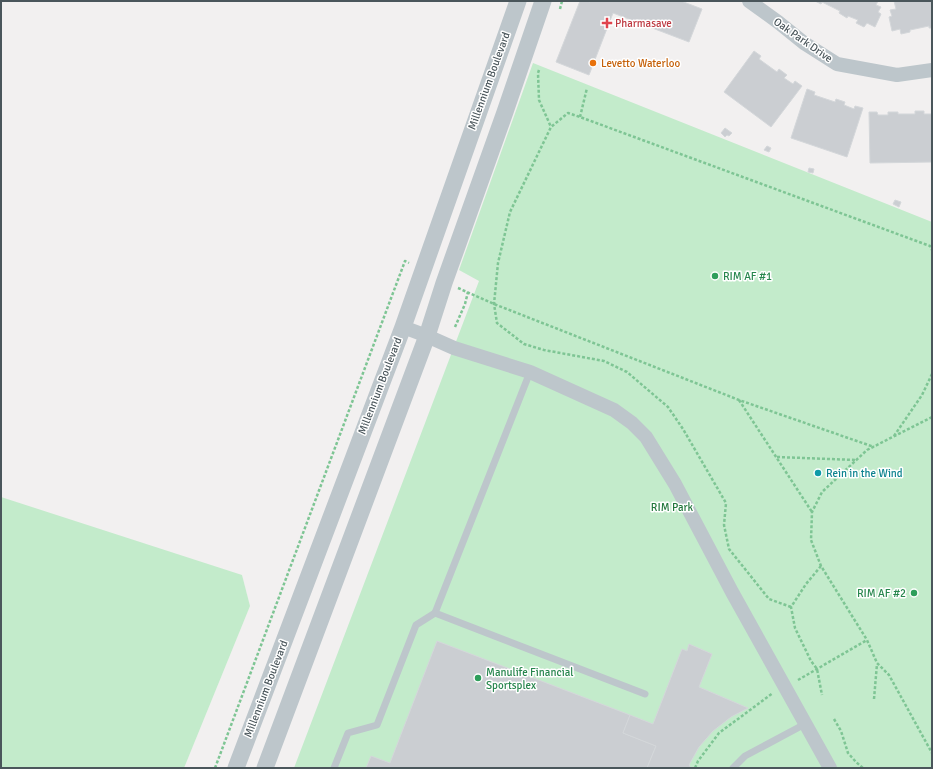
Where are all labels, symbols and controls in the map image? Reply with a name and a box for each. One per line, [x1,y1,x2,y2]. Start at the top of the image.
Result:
street label: Oak Park Drive [771,15,835,65]
place label: Pharmasave [615,17,672,30]
marker: Pharmasave [602,18,612,28]
street label: Millennium Boulevard [465,30,513,132]
place label: Levetto Waterloo [601,57,680,70]
marker: Levetto Waterloo [588,58,598,68]
place label: RIM AF #1 [723,270,772,283]
marker: RIM AF #1 [710,271,720,281]
street label: Millennium Boulevard [355,335,405,436]
place label: Rein in the Wind [826,467,903,480]
marker: Rein in the Wind [813,468,823,478]
park label: RIM Park [651,501,694,514]
place label: RIM AF #2 [857,587,906,600]
marker: RIM AF #2 [909,588,919,598]
street label: Millennium Boulevard [241,638,291,739]
place label: Manulife Financial Sportsplex [486,666,573,692]
marker: Manulife Financial Sportsplex [473,673,483,683]

